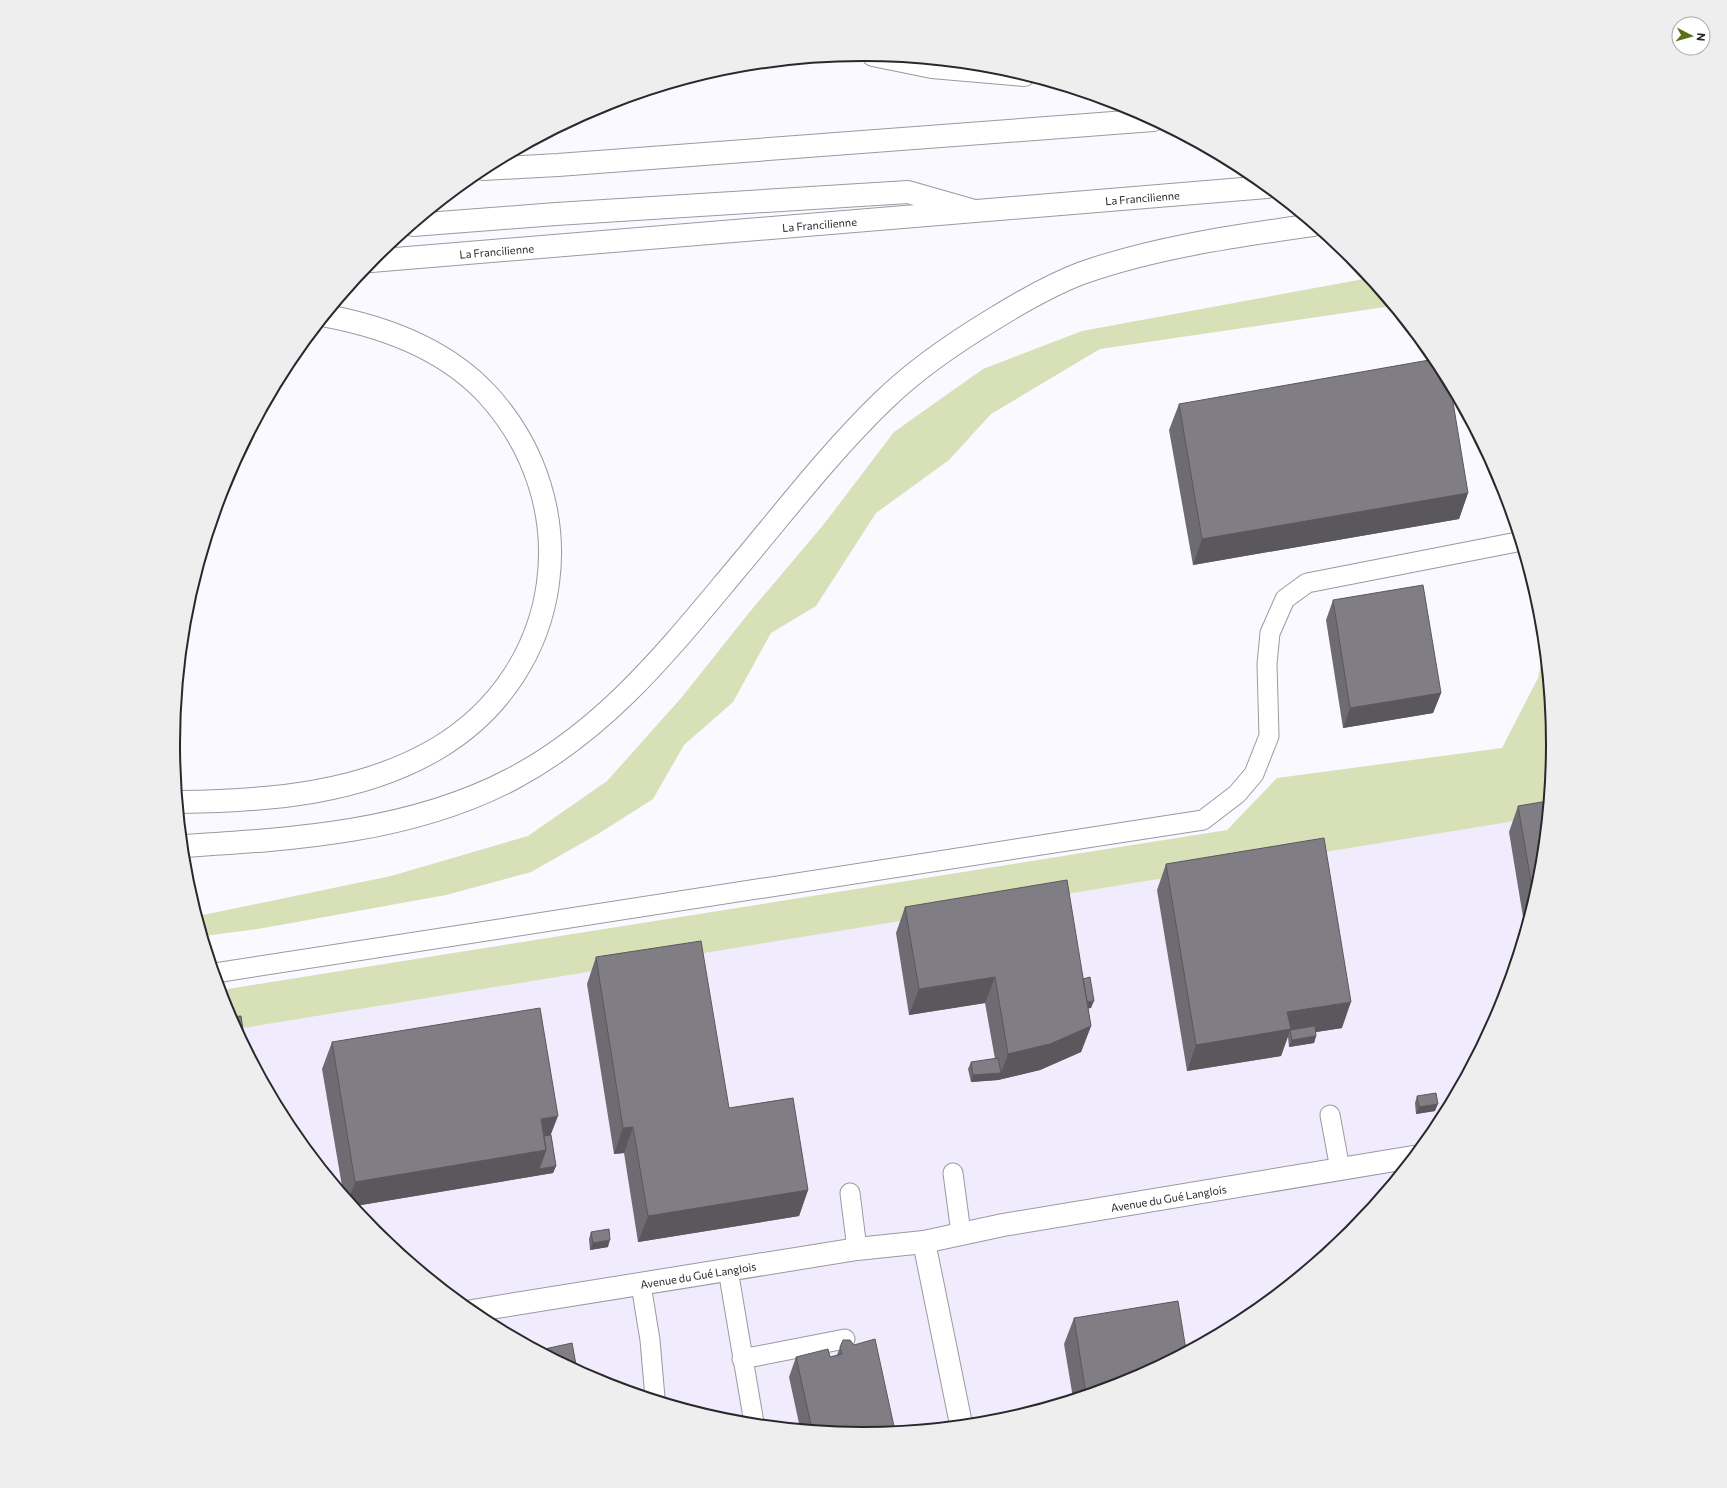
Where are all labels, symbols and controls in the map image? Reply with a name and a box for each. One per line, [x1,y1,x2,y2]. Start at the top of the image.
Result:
north arrow [1671,16,1711,56]
text: N [1695,32,1708,42]
street label: La Francilienne [1105,188,1180,207]
street label: La Francilienne [782,214,858,234]
street label: La Francilienne [459,241,535,260]
street label: Avenue du Gué Langlois [1110,1182,1227,1214]
street label: Avenue du Gué Langlois [639,1259,757,1290]

